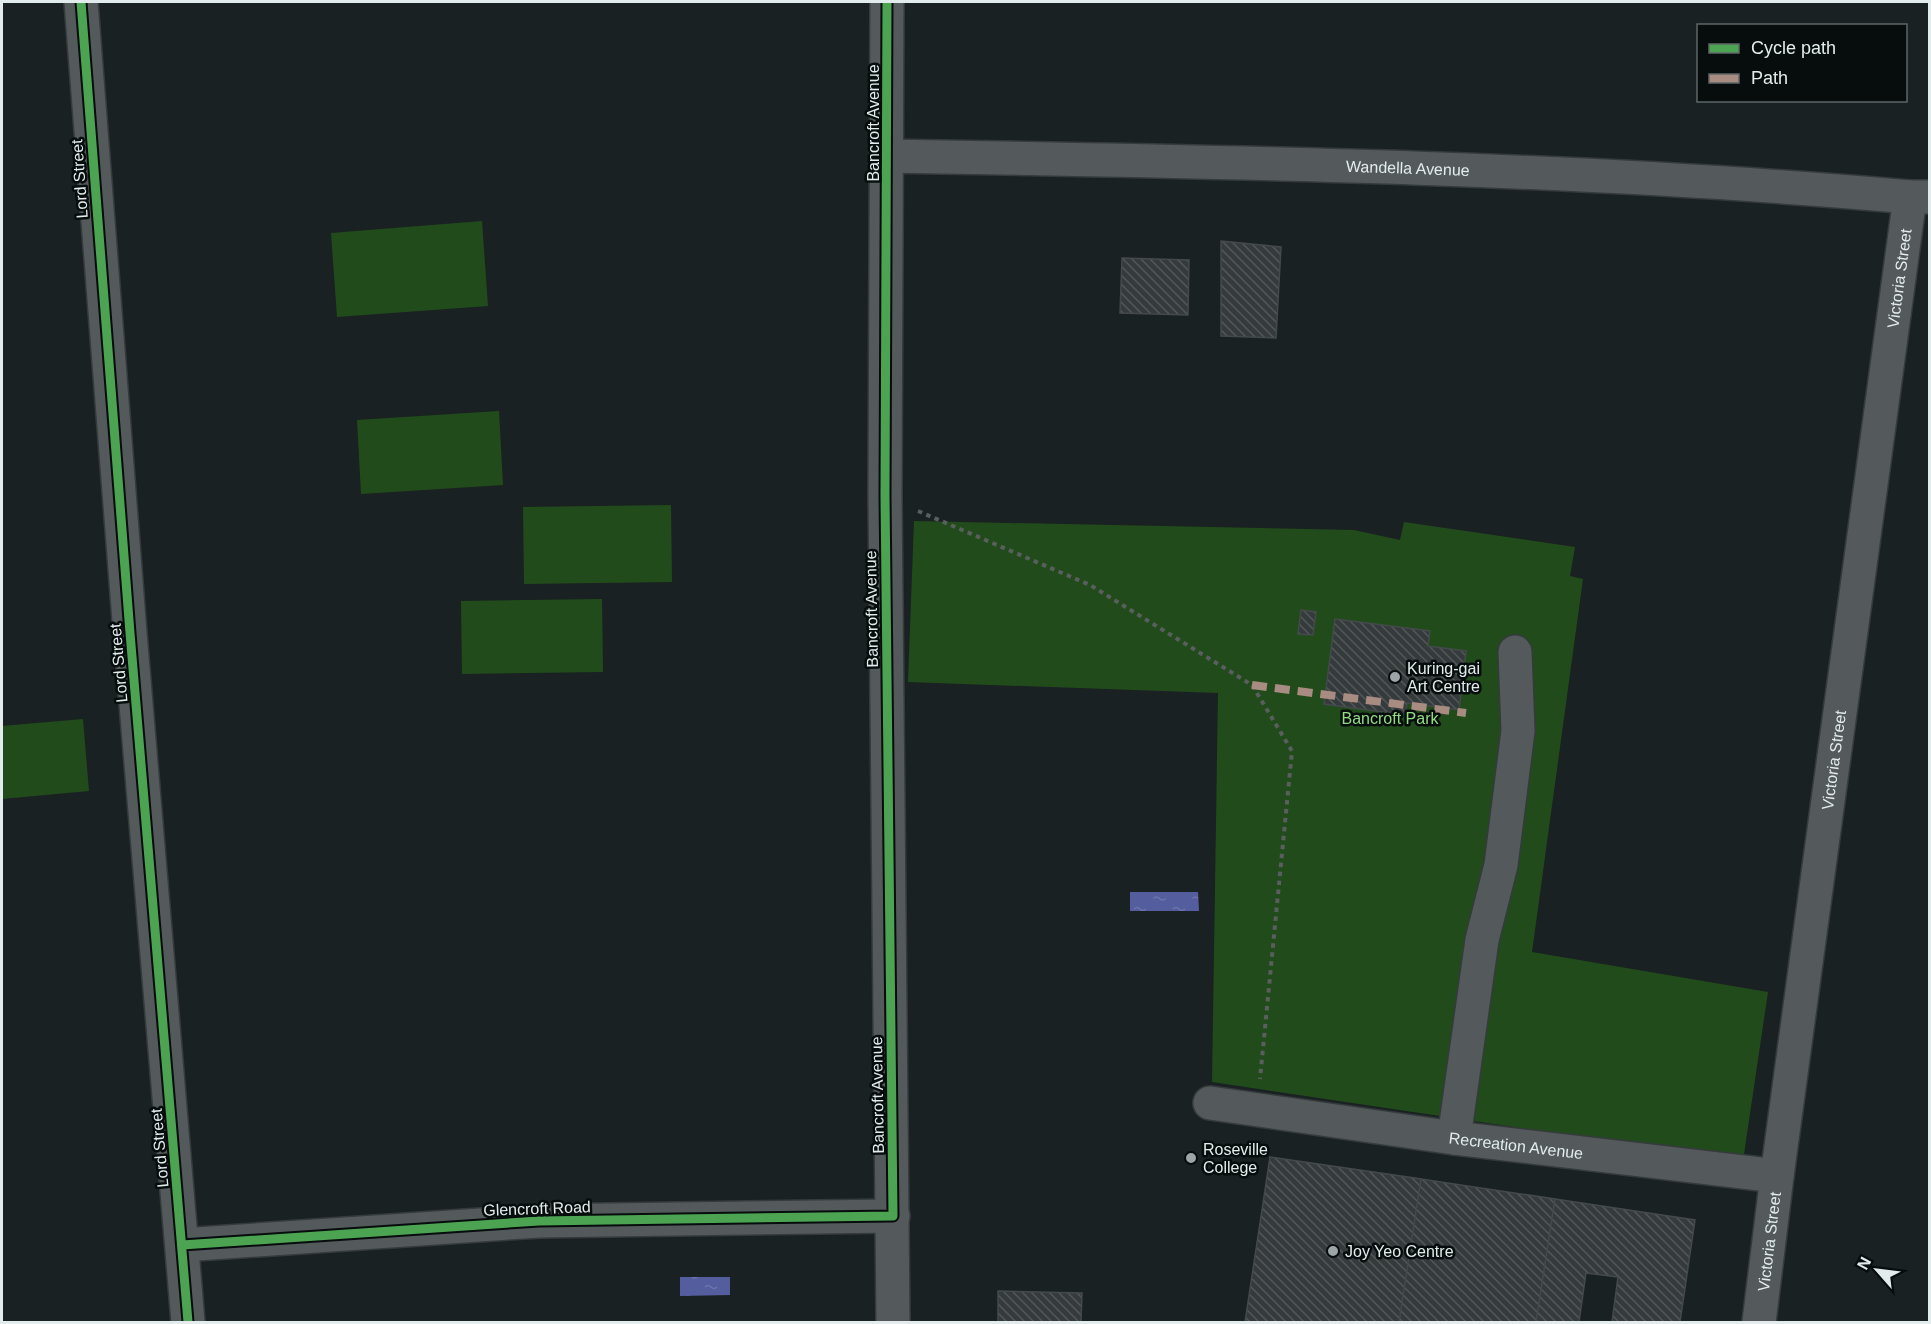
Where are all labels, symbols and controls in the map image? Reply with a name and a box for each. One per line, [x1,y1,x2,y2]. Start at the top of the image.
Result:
legend [1697,24,1907,102]
text: Cycle path [1751,38,1836,58]
street label: Bancroft Avenue [865,64,882,182]
text: Path [1751,68,1788,88]
street label: Lord Street [68,138,91,219]
street label: Wandella Avenue [1346,158,1470,179]
street label: Victoria Street [1884,227,1915,329]
street label: Bancroft Avenue [862,550,881,668]
street label: Lord Street [107,622,130,703]
place label: Kuring-gai Art Centre [1407,660,1480,695]
marker: Kuring-gai Art Centre [1388,670,1402,684]
street label: Victoria Street [1819,709,1849,811]
park label: Bancroft Park [1342,710,1439,727]
street label: Bancroft Avenue [868,1036,887,1154]
street label: Lord Street [148,1107,171,1188]
street label: Recreation Avenue [1448,1129,1584,1162]
place label: Roseville College [1203,1141,1268,1176]
marker: Roseville College [1184,1151,1198,1165]
street label: Victoria Street [1755,1190,1784,1292]
street label: Glencroft Road [483,1198,591,1219]
north arrow [1847,1240,1907,1300]
place label: Joy Yeo Centre [1345,1243,1454,1260]
marker: Joy Yeo Centre [1326,1244,1340,1258]
text: N [1854,1254,1874,1272]

